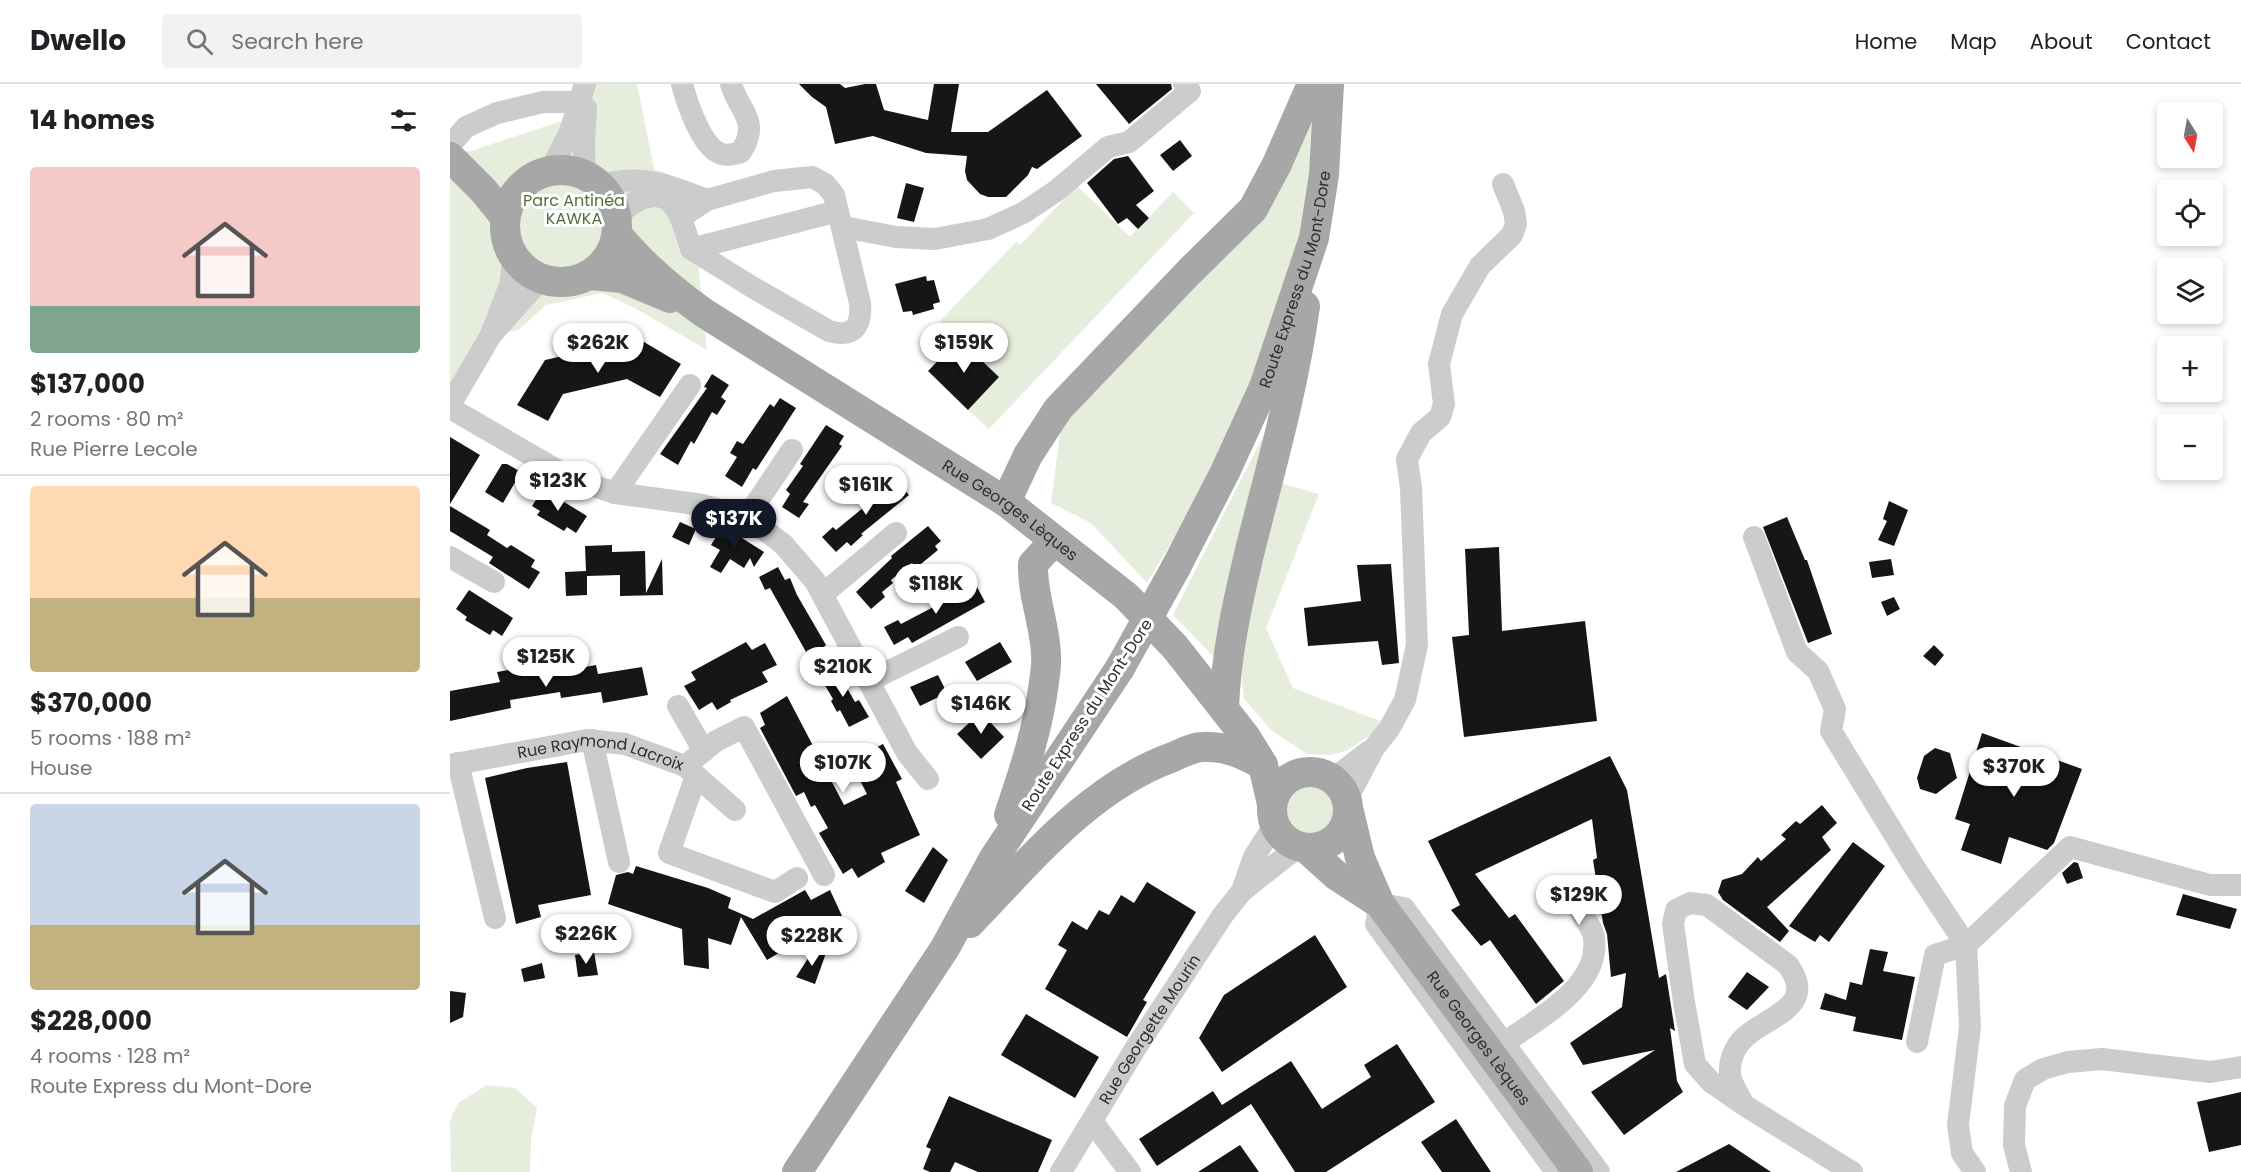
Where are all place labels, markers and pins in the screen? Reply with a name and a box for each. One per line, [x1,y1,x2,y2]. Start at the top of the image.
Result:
pin: $262K [556,323,640,374]
pin: $159K [922,323,1006,374]
pin: $123K [516,461,600,512]
pin: $161K [824,465,908,516]
pin: $137K [692,499,776,550]
pin: $118K [894,564,978,615]
pin: $125K [504,637,588,688]
pin: $210K [801,647,885,698]
pin: $146K [939,684,1023,735]
pin: $107K [801,743,885,794]
pin: $370K [1972,747,2056,798]
pin: $129K [1537,875,1621,926]
pin: $226K [544,914,628,965]
pin: $228K [770,916,854,967]

